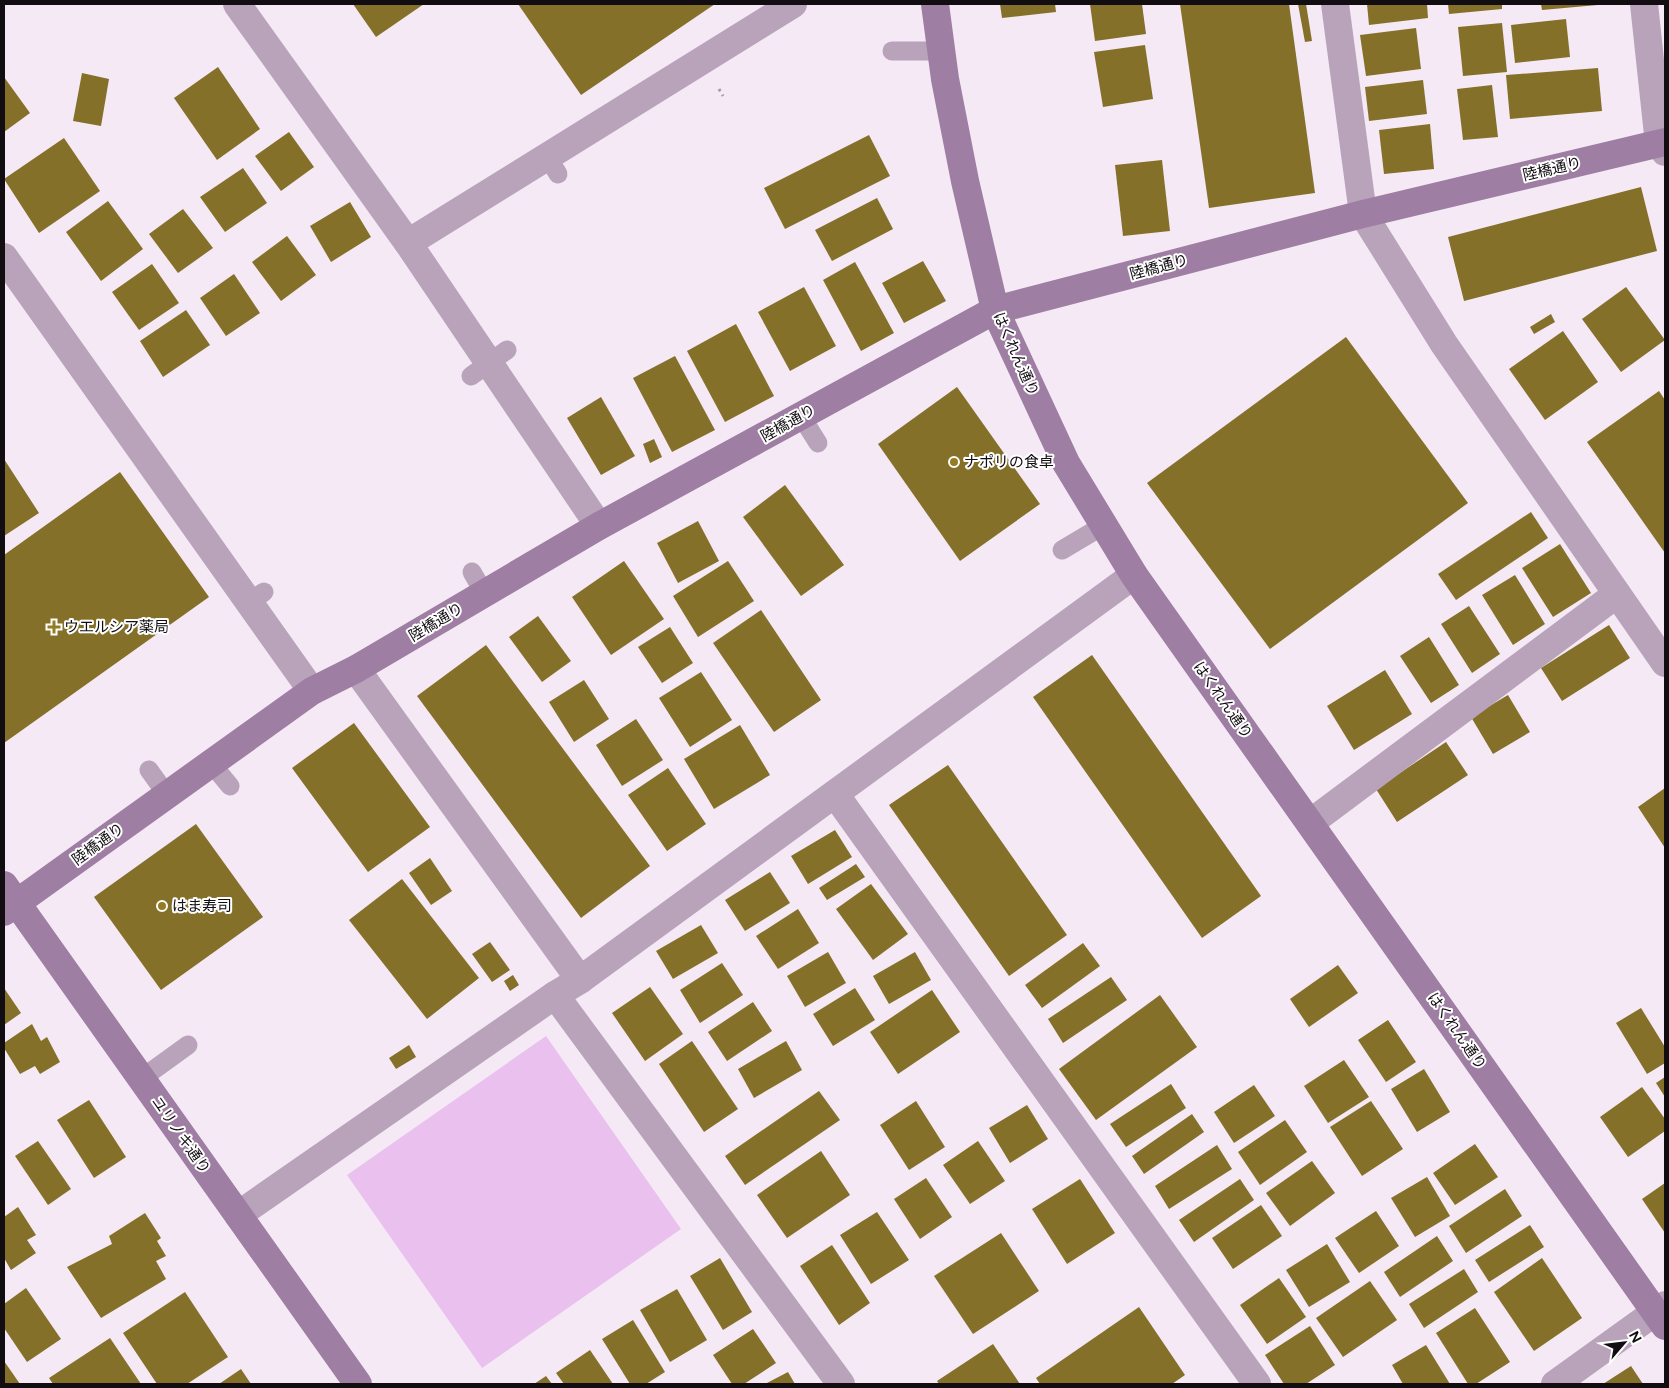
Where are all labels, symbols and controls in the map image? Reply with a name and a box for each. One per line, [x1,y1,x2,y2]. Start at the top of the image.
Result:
street label: 陸橋通り [1521,153,1583,185]
street label: 陸橋通り [1128,251,1190,283]
street label: はくれん通り [989,309,1043,399]
street label: 陸橋通り [757,401,819,445]
place label: ナポリの食卓 [964,453,1054,471]
marker: ナポリの食卓 [948,456,960,468]
street label: 陸橋通り [406,599,466,645]
place label: ウエルシア薬局 [64,618,169,636]
marker: ウエルシア薬局 [48,621,60,633]
street label: はくれん通り [1190,658,1256,742]
street label: 陸橋通り [68,819,128,869]
place label: はま寿司 [172,897,232,915]
marker: はま寿司 [156,900,168,912]
street label: はくれん通り [1424,989,1490,1073]
street label: ユリノキ通り [148,1093,214,1177]
north arrow [1599,1318,1649,1368]
text: N [1625,1328,1645,1346]

